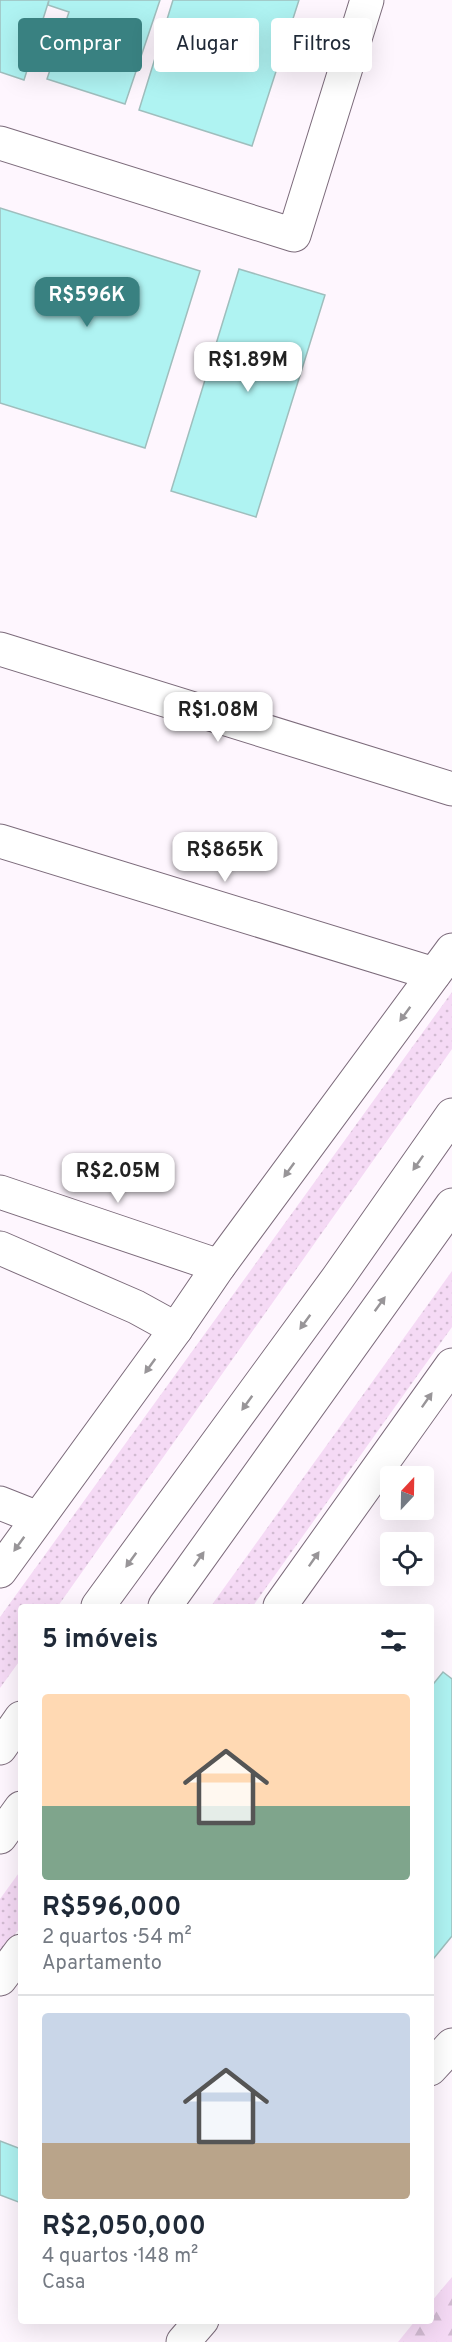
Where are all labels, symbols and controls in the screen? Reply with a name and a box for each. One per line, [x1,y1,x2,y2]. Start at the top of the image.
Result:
chip: Comprar [18,18,142,72]
chip: Alugar [154,18,259,72]
chip: Filtros [271,18,372,72]
pin: R$596K [38,277,136,328]
text: R$596K [49,283,125,309]
pin: R$1.89M [193,342,303,393]
text: R$1.89M [208,348,288,374]
pin: R$1.08M [163,692,273,743]
text: R$1.08M [178,698,258,724]
pin: R$865K [176,832,274,883]
text: R$865K [186,838,264,864]
one-way arrow [399,1005,411,1021]
pin: R$2.05M [63,1153,173,1204]
one-way arrow [413,1155,424,1171]
text: R$2.05M [76,1159,160,1185]
one-way arrow [283,1162,295,1178]
one-way arrow [374,1297,386,1313]
one-way arrow [300,1315,312,1330]
one-way arrow [144,1357,156,1373]
one-way arrow [421,1392,432,1408]
one-way arrow [241,1395,253,1410]
north arrow [380,1466,434,1520]
map controls [380,1466,434,1586]
button: locate [380,1532,434,1586]
one-way arrow [13,1536,25,1552]
one-way arrow [125,1551,137,1567]
one-way arrow [193,1551,205,1567]
one-way arrow [308,1551,320,1567]
text: 5 imóveis [42,1624,158,1657]
icon: filters [377,1624,410,1657]
icon: home [172,1733,280,1841]
text: R$596,000 [42,1892,181,1925]
text: 2 quartos · 54 m² [42,1925,192,1951]
text: Apartamento [42,1951,162,1977]
icon: home [172,2052,280,2160]
text: R$2,050,000 [42,2211,206,2244]
text: 4 quartos · 148 m² [42,2244,198,2270]
text: Casa [42,2270,85,2296]

